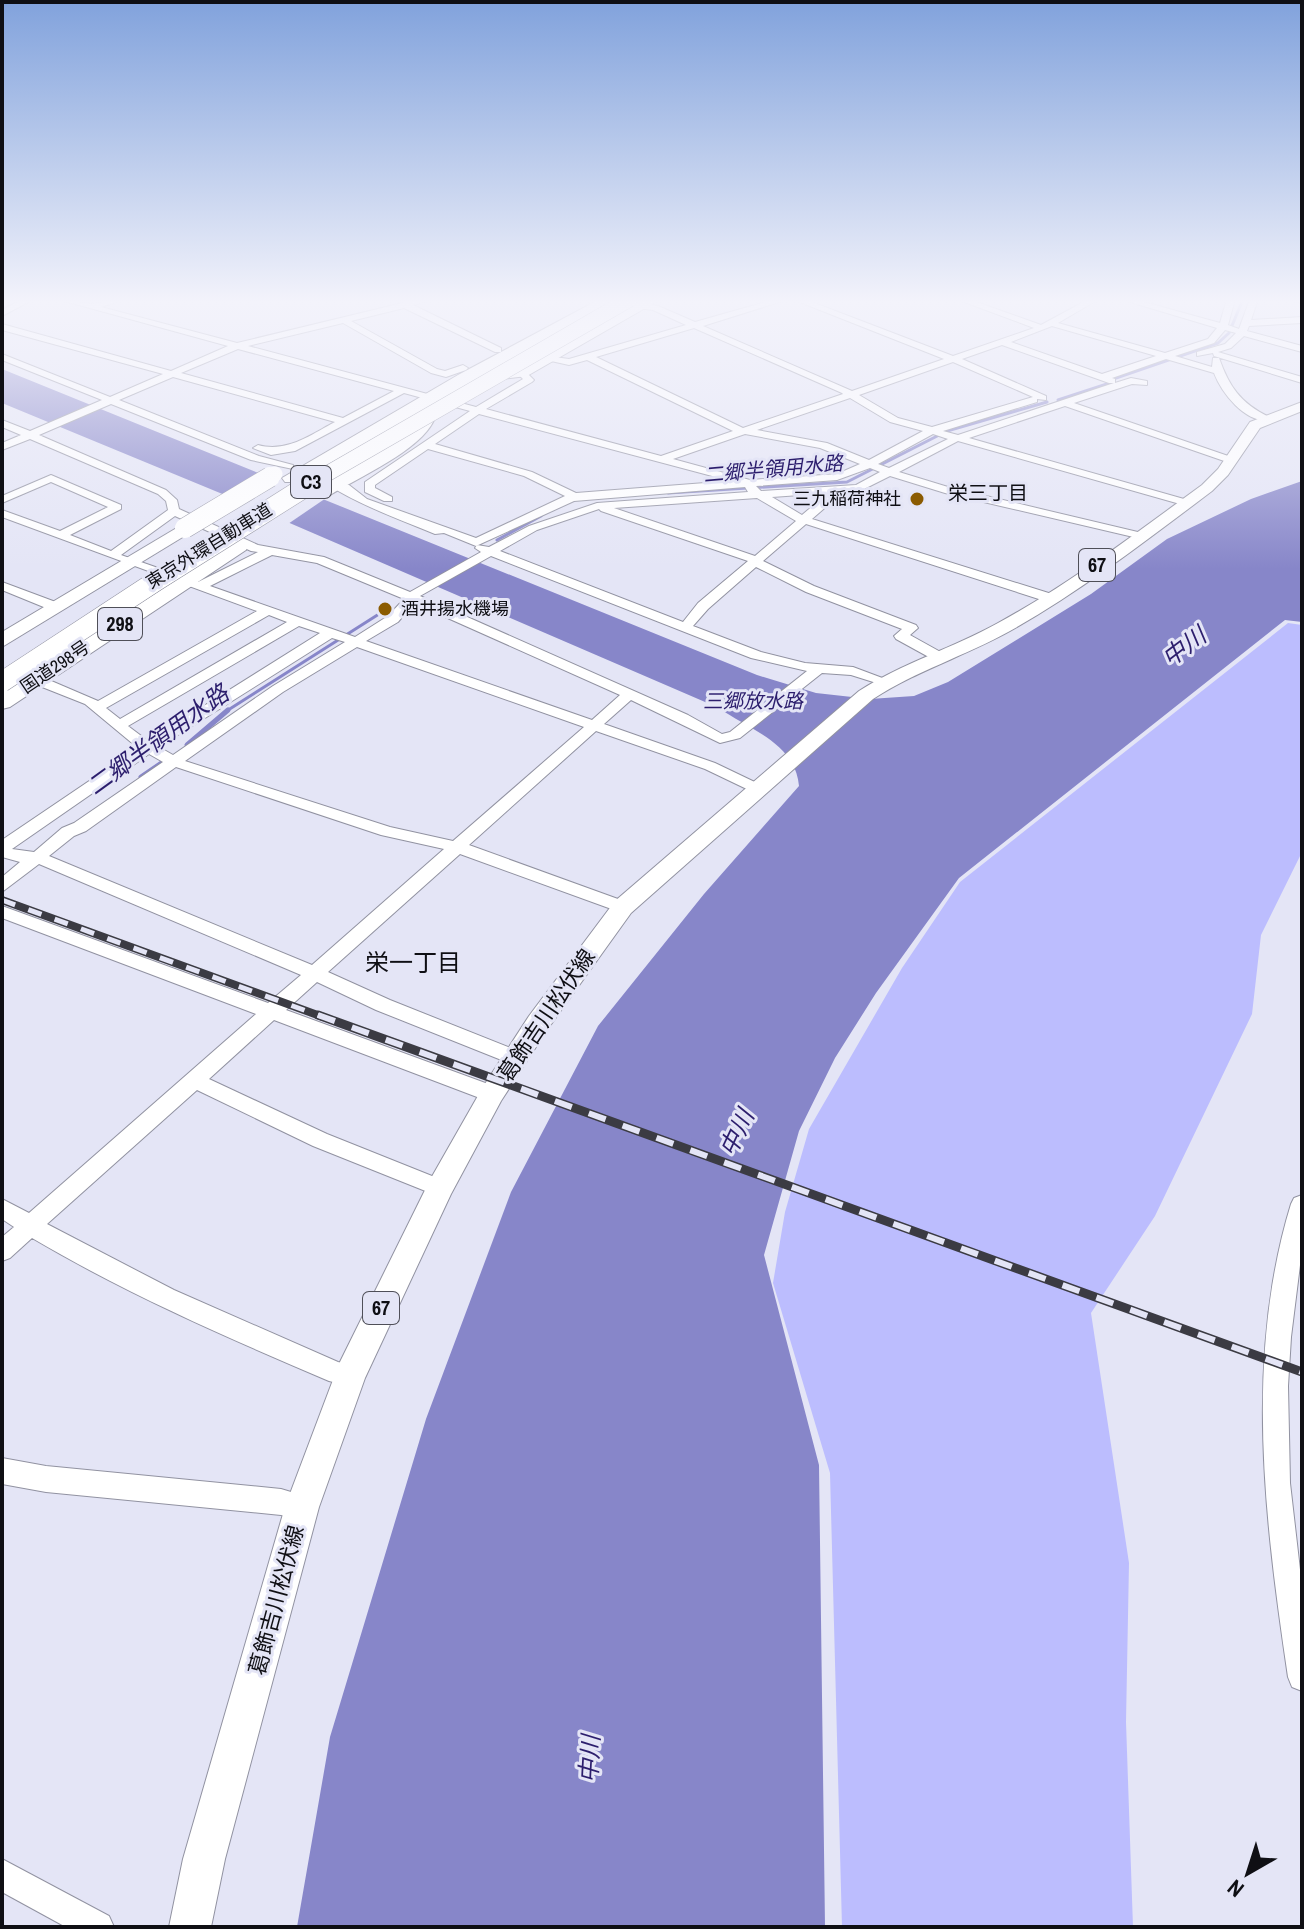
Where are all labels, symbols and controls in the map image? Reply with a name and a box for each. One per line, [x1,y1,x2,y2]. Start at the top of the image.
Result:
water label: 二郷半領用水路 [702,449,846,488]
road number: C3 [291,466,331,498]
district label: 栄三丁目 [948,479,1028,506]
place label: 三九稲荷神社 [793,486,901,511]
marker: 三九稲荷神社 [908,490,926,508]
street label: 東京外環自動車道 [141,497,276,594]
road number: 67 [1079,549,1115,581]
place label: 酒井揚水機場 [401,596,509,621]
marker: 酒井揚水機場 [376,600,394,618]
road number: 298 [98,608,142,640]
water label: 中川 [1155,617,1215,673]
street label: 国道298号 [15,634,94,699]
water label: 二郷半領用水路 [80,676,236,802]
water label: 三郷放水路 [703,687,805,714]
street label: 葛飾吉川松伏線 [491,943,601,1087]
district label: 栄一丁目 [365,946,461,978]
water label: 中川 [711,1101,762,1161]
road number: 67 [363,1292,399,1324]
street label: 葛飾吉川松伏線 [242,1522,310,1678]
water label: 中川 [572,1731,606,1784]
north arrow [1208,1833,1288,1913]
text: N [1221,1873,1250,1904]

